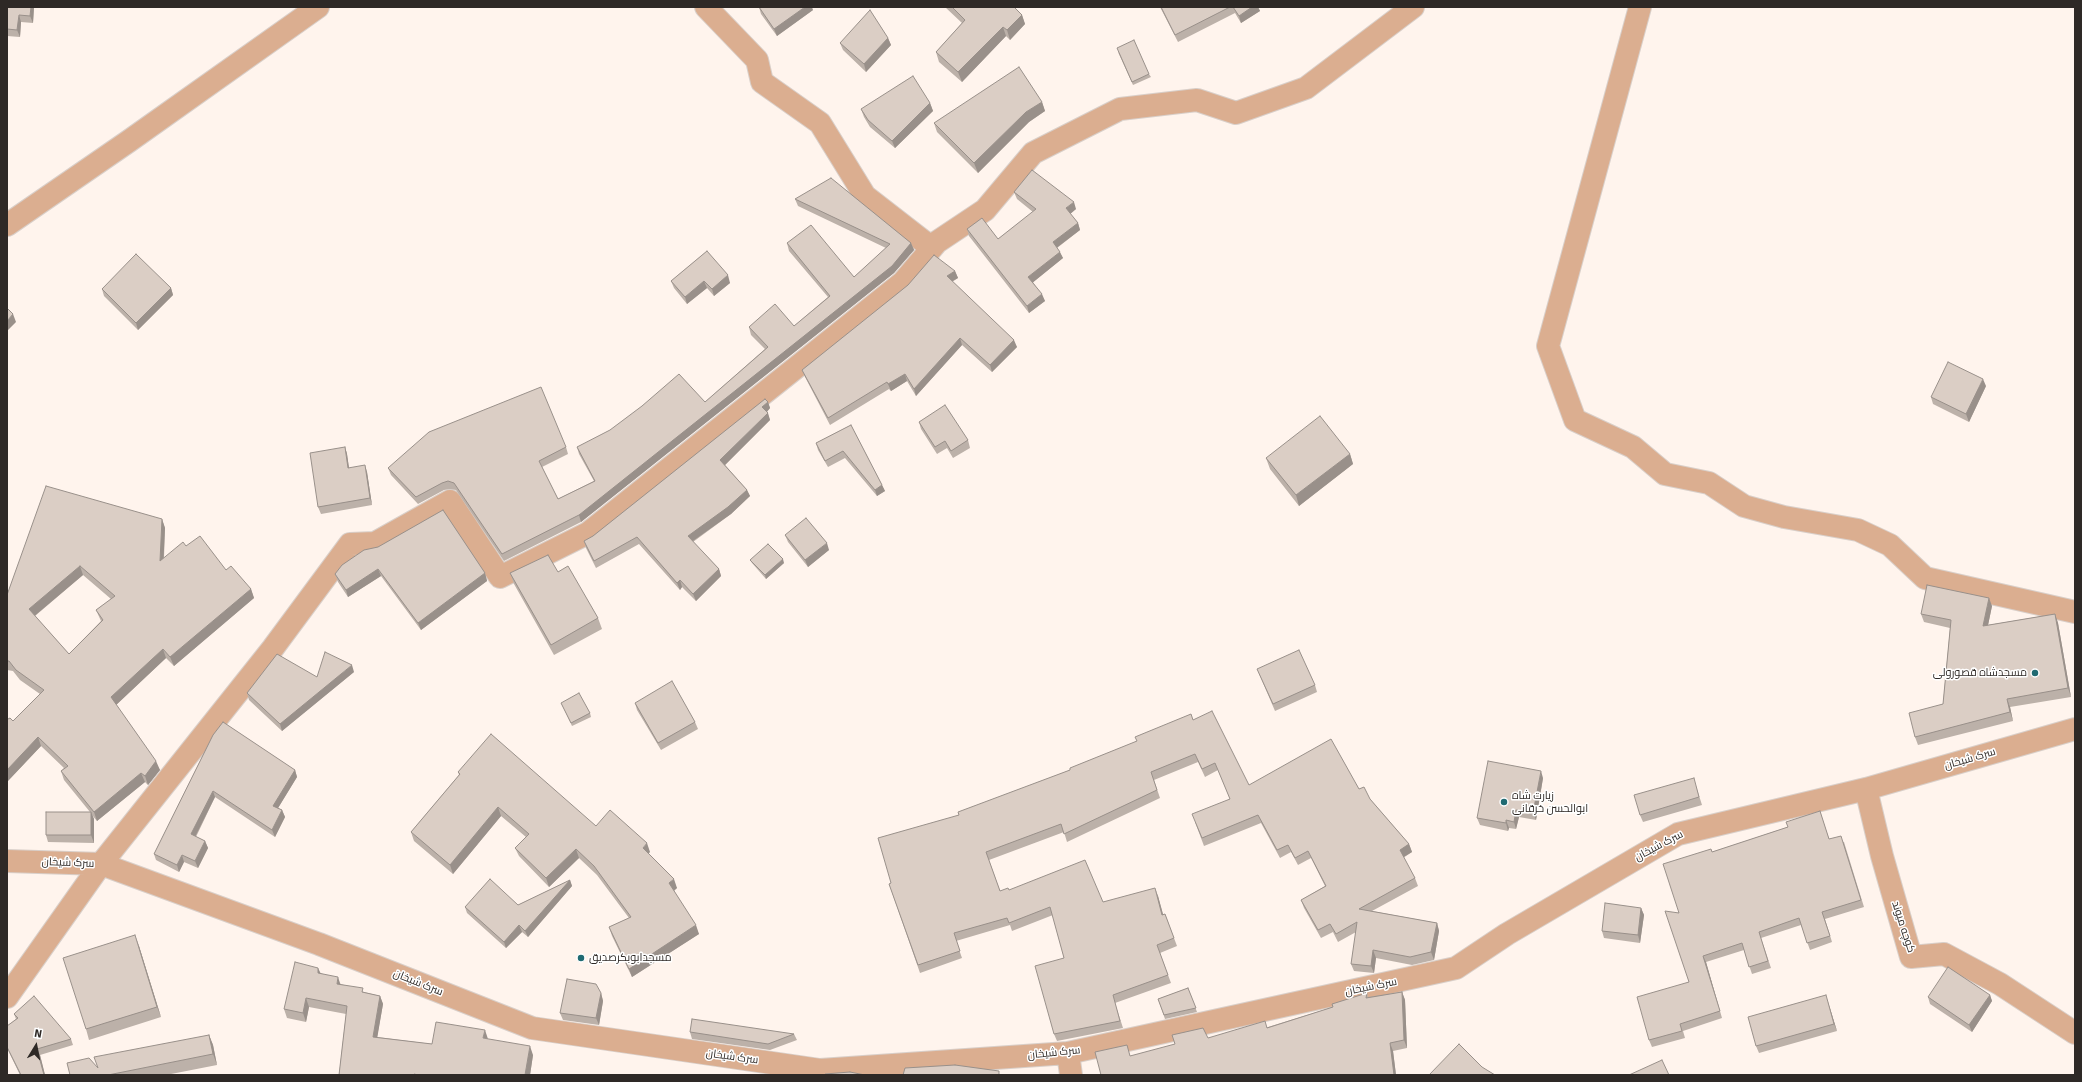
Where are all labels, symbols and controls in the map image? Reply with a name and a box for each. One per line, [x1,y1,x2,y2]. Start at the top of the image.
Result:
place label: مسجدشاه قصورولی [1933,666,2027,680]
marker: مسجدشاه قصورولی [2030,668,2040,678]
street label: سرک شیخان [1943,745,1997,773]
place label: زیارت شاه ابوالحسن خرقانی [1512,789,1588,815]
marker: زیارت شاه ابوالحسن خرقانی [1499,797,1509,807]
street label: سرک شیخان [1633,828,1685,864]
street label: سرک شیخان [41,855,95,871]
street label: کوچه میوند [1888,899,1918,955]
place label: مسجدابوبکرصدیق [589,951,671,965]
marker: مسجدابوبکرصدیق [576,953,586,963]
street label: سرک شیخان [391,967,445,999]
street label: سرک شیخان [1344,975,1398,999]
north arrow [16,1026,56,1066]
text: N [33,1027,43,1041]
street label: سرک شیخان [1027,1044,1081,1062]
street label: سرک شیخان [705,1047,759,1067]

